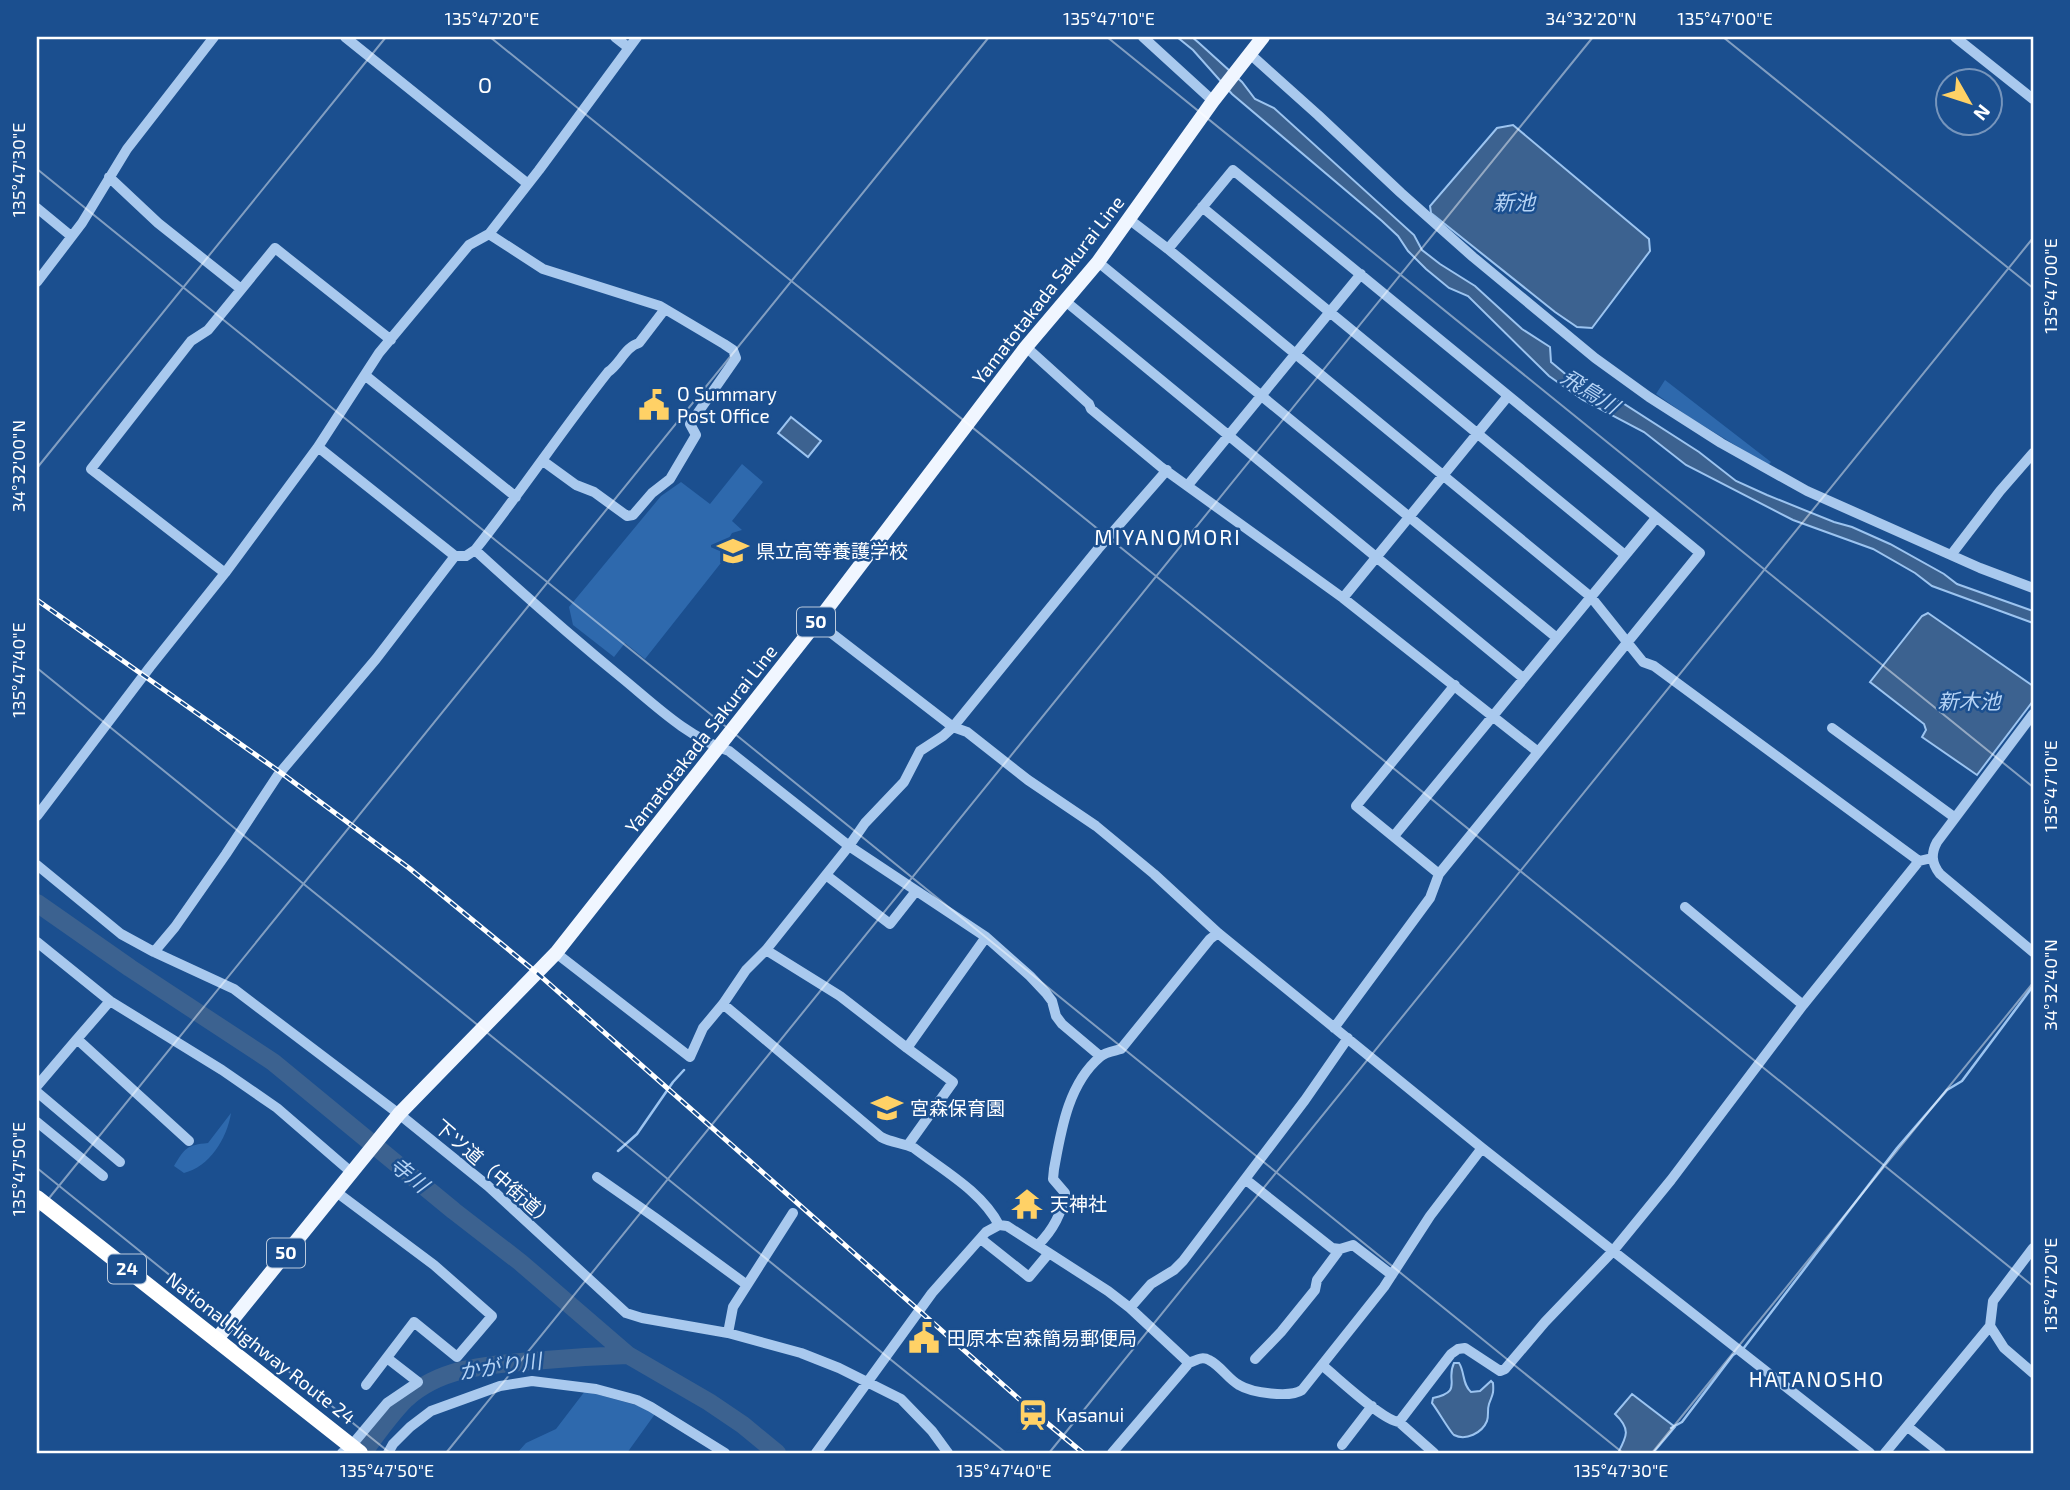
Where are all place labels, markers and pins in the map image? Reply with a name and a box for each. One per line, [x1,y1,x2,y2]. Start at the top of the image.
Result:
place label: O Summary Post Office [677,382,777,427]
public building icon: O Summary Post Office [637,388,671,422]
school or university icon: 県立高等養護学校 [716,534,750,568]
place label: 県立高等養護学校 [756,539,908,562]
school or university icon: 宮森保育園 [870,1091,904,1125]
place label: 宮森保育園 [910,1096,1005,1119]
temple icon: 天神社 [1010,1187,1044,1221]
place label: 天神社 [1050,1192,1107,1215]
public building icon: 田原本宮森簡易郵便局 [907,1321,941,1355]
place label: 田原本宮森簡易郵便局 [947,1326,1137,1349]
station icon: Kasanui [1016,1398,1050,1432]
place label: Kasanui [1056,1403,1124,1426]

